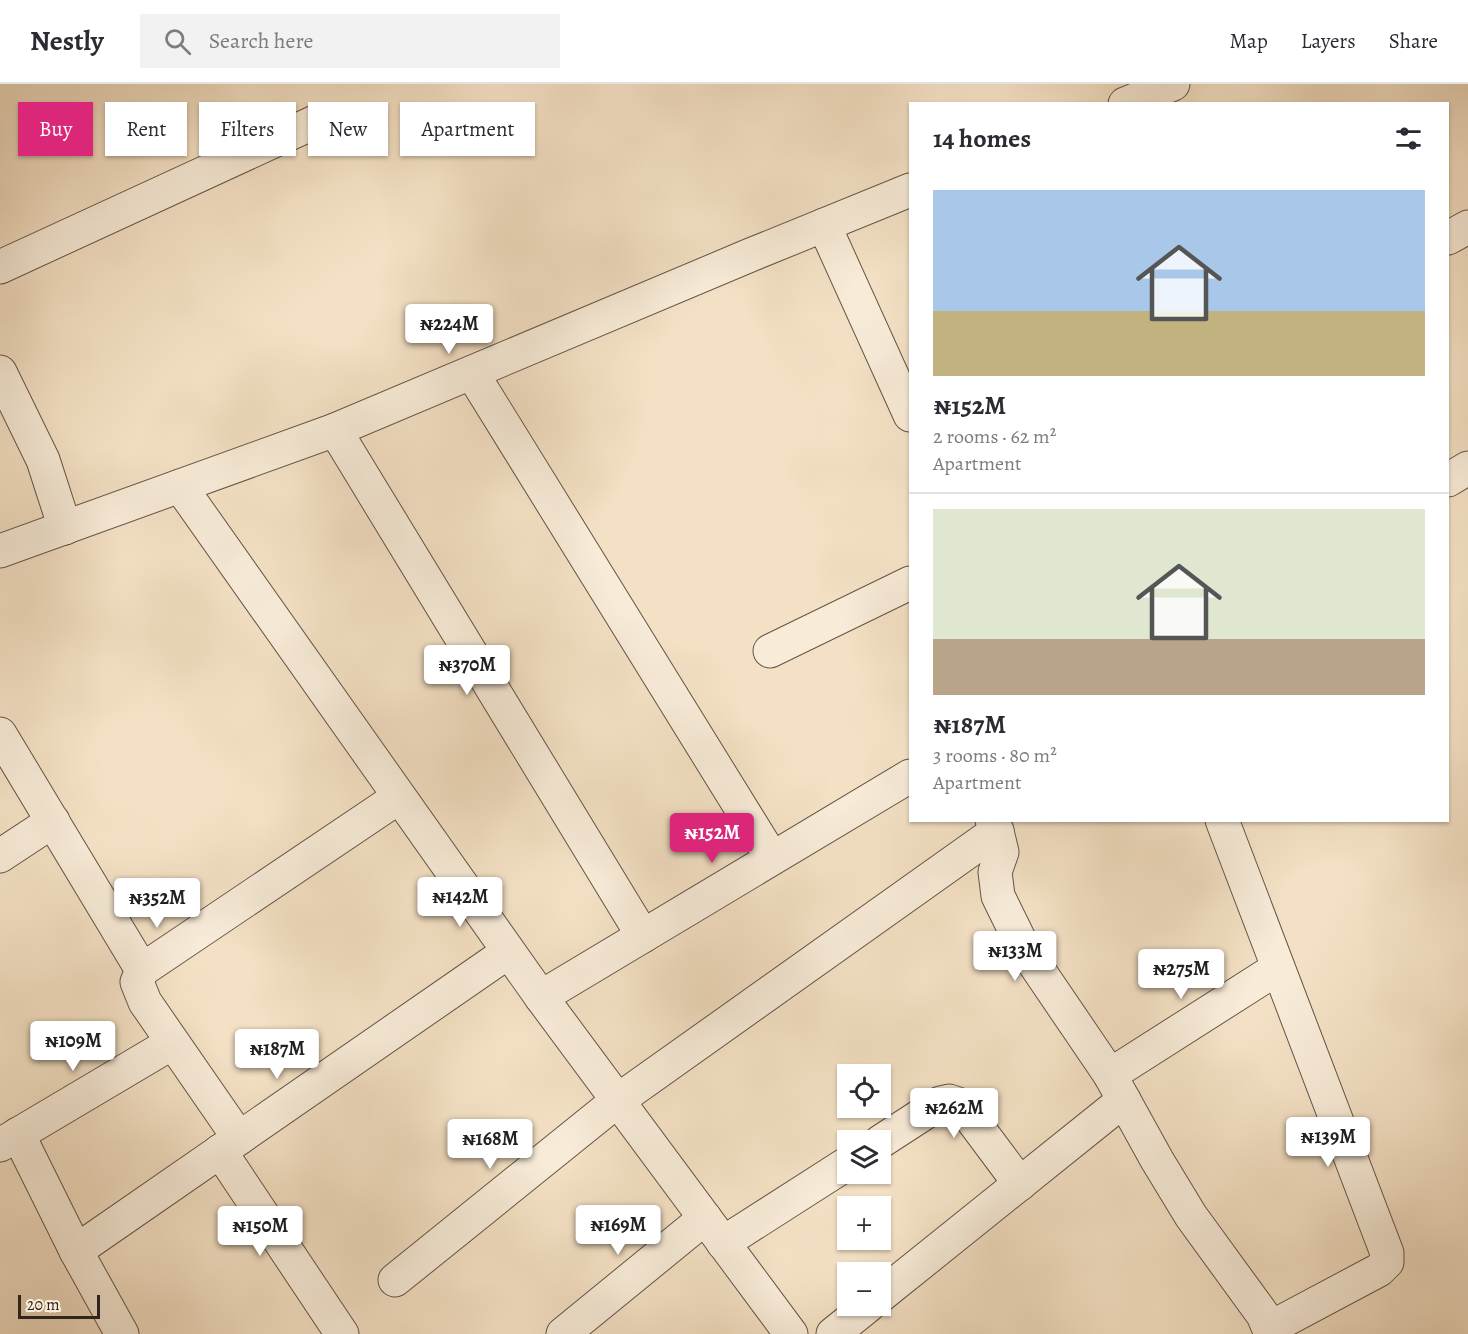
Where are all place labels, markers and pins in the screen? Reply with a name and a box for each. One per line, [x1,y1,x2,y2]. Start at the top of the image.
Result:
pin: ₦224M [407,304,491,355]
pin: ₦370M [425,645,509,696]
pin: ₦152M [670,813,754,864]
pin: ₦142M [418,877,502,928]
pin: ₦352M [115,878,199,929]
pin: ₦133M [973,931,1057,982]
pin: ₦275M [1139,949,1223,1000]
pin: ₦109M [31,1021,115,1072]
pin: ₦187M [235,1029,319,1080]
pin: ₦262M [912,1088,996,1139]
pin: ₦139M [1286,1117,1370,1168]
pin: ₦168M [448,1119,532,1170]
pin: ₦169M [576,1205,660,1256]
pin: ₦150M [218,1206,302,1257]

